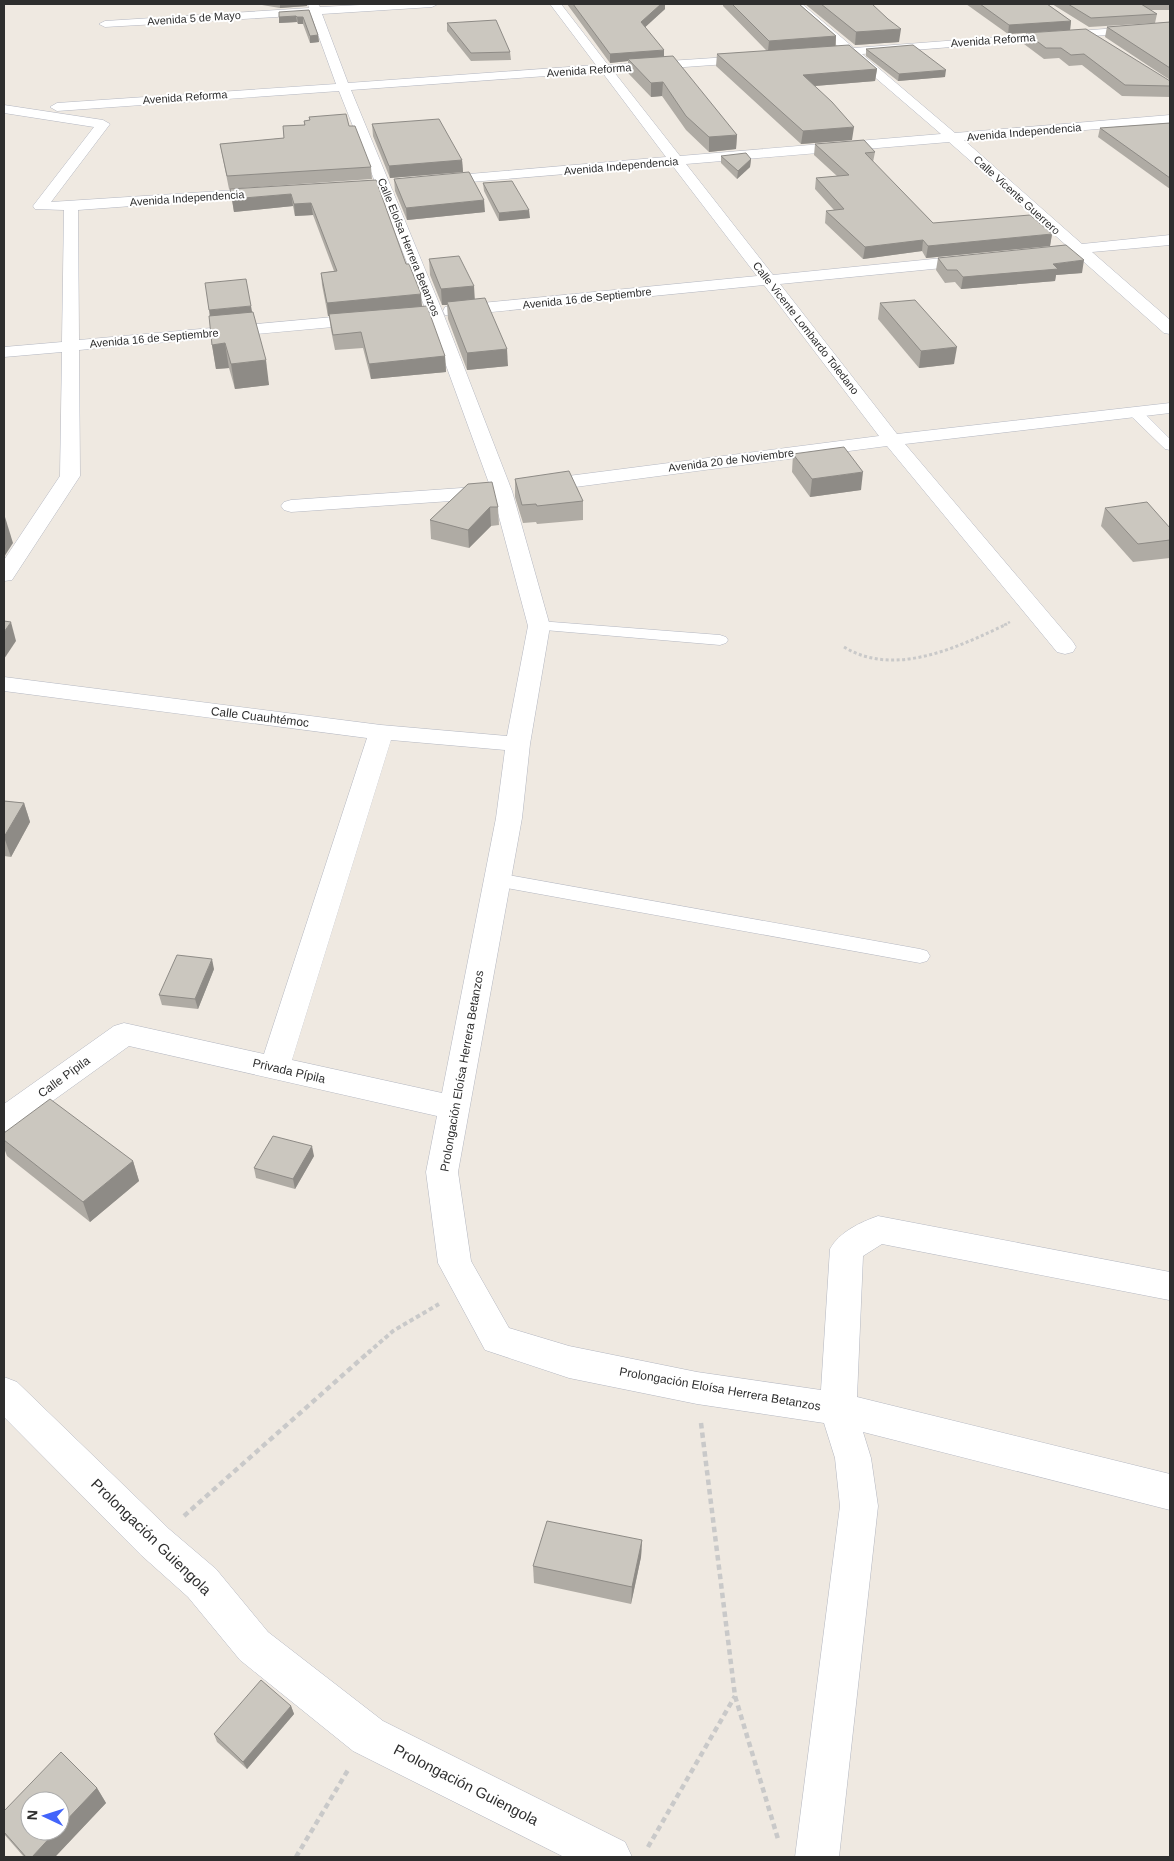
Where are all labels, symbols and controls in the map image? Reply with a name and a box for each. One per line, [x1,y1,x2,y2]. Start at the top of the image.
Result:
street label: Avenida 5 de Mayo [147,9,241,27]
street label: Avenida Reforma [950,31,1037,49]
street label: Avenida Reforma [546,61,633,79]
street label: Avenida Reforma [142,88,229,106]
street label: Avenida Independencia [966,121,1083,143]
street label: Calle Vicente Guerrero [971,153,1063,237]
street label: Avenida Independencia [563,155,680,177]
street label: Calle Eloísa Herrera Betanzos [376,176,442,318]
street label: Avenida Independencia [129,188,246,208]
street label: Calle Vicente Lombardo Toledano [751,259,861,397]
street label: Avenida 16 de Septiembre [522,285,652,311]
street label: Avenida 16 de Septiembre [89,326,219,350]
street label: Avenida 20 de Noviembre [668,446,794,474]
street label: Calle Cuauhtémoc [210,704,310,730]
street label: Prolongación Eloísa Herrera Betanzos [437,969,487,1173]
street label: Calle Pípila [35,1053,93,1101]
street label: Privada Pípila [251,1056,327,1086]
street label: Prolongación Eloísa Herrera Betanzos [618,1364,822,1414]
street label: Prolongación Guiengola [88,1475,215,1599]
street label: Prolongación Guiengola [391,1741,542,1829]
north arrow [20,1791,70,1841]
text: N [24,1809,40,1821]

